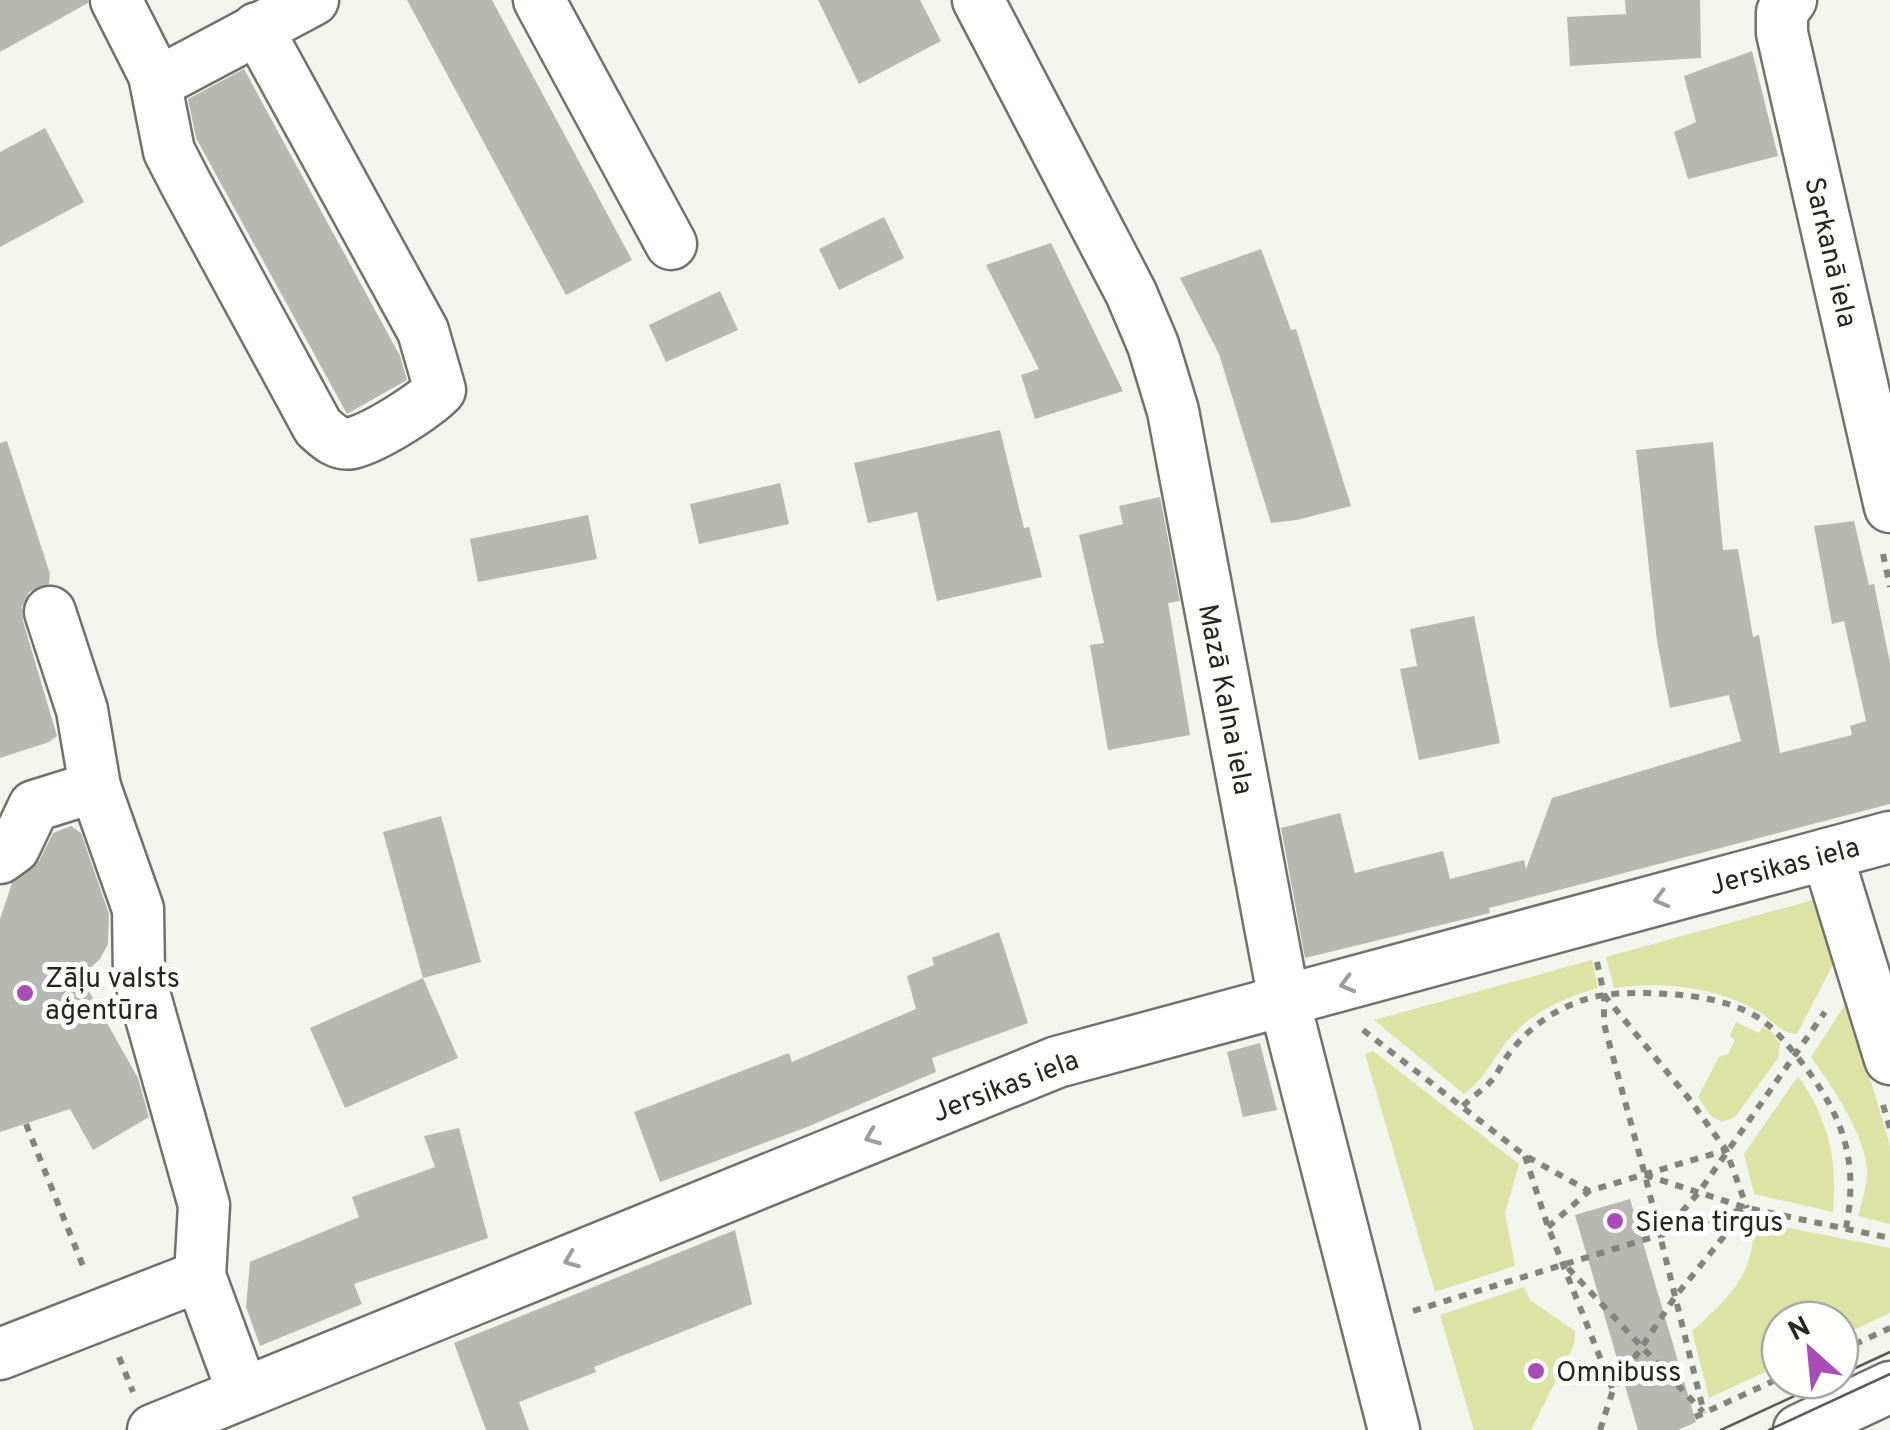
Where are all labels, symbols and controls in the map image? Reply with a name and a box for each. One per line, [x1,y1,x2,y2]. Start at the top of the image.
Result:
street label: Sarkanā iela [1794,174,1864,331]
street label: Mazā Kalna iela [1188,601,1260,798]
street label: Jersikas iela [1706,831,1864,905]
one-way arrow [1653,887,1670,908]
place label: Zāļu valsts aģentūra [45,962,180,1030]
one-way arrow [1339,972,1356,993]
marker: Zāļu valsts aģentūra [14,982,36,1004]
street label: Jersikas iela [928,1043,1085,1132]
one-way arrow [864,1126,882,1146]
place label: Siena tirgus [1635,1206,1783,1242]
marker: Siena tirgus [1604,1210,1626,1232]
one-way arrow [563,1248,581,1268]
north arrow [1760,1300,1860,1400]
text: N [1783,1310,1817,1351]
place label: Omnibuss [1556,1356,1681,1392]
marker: Omnibuss [1525,1360,1547,1382]

